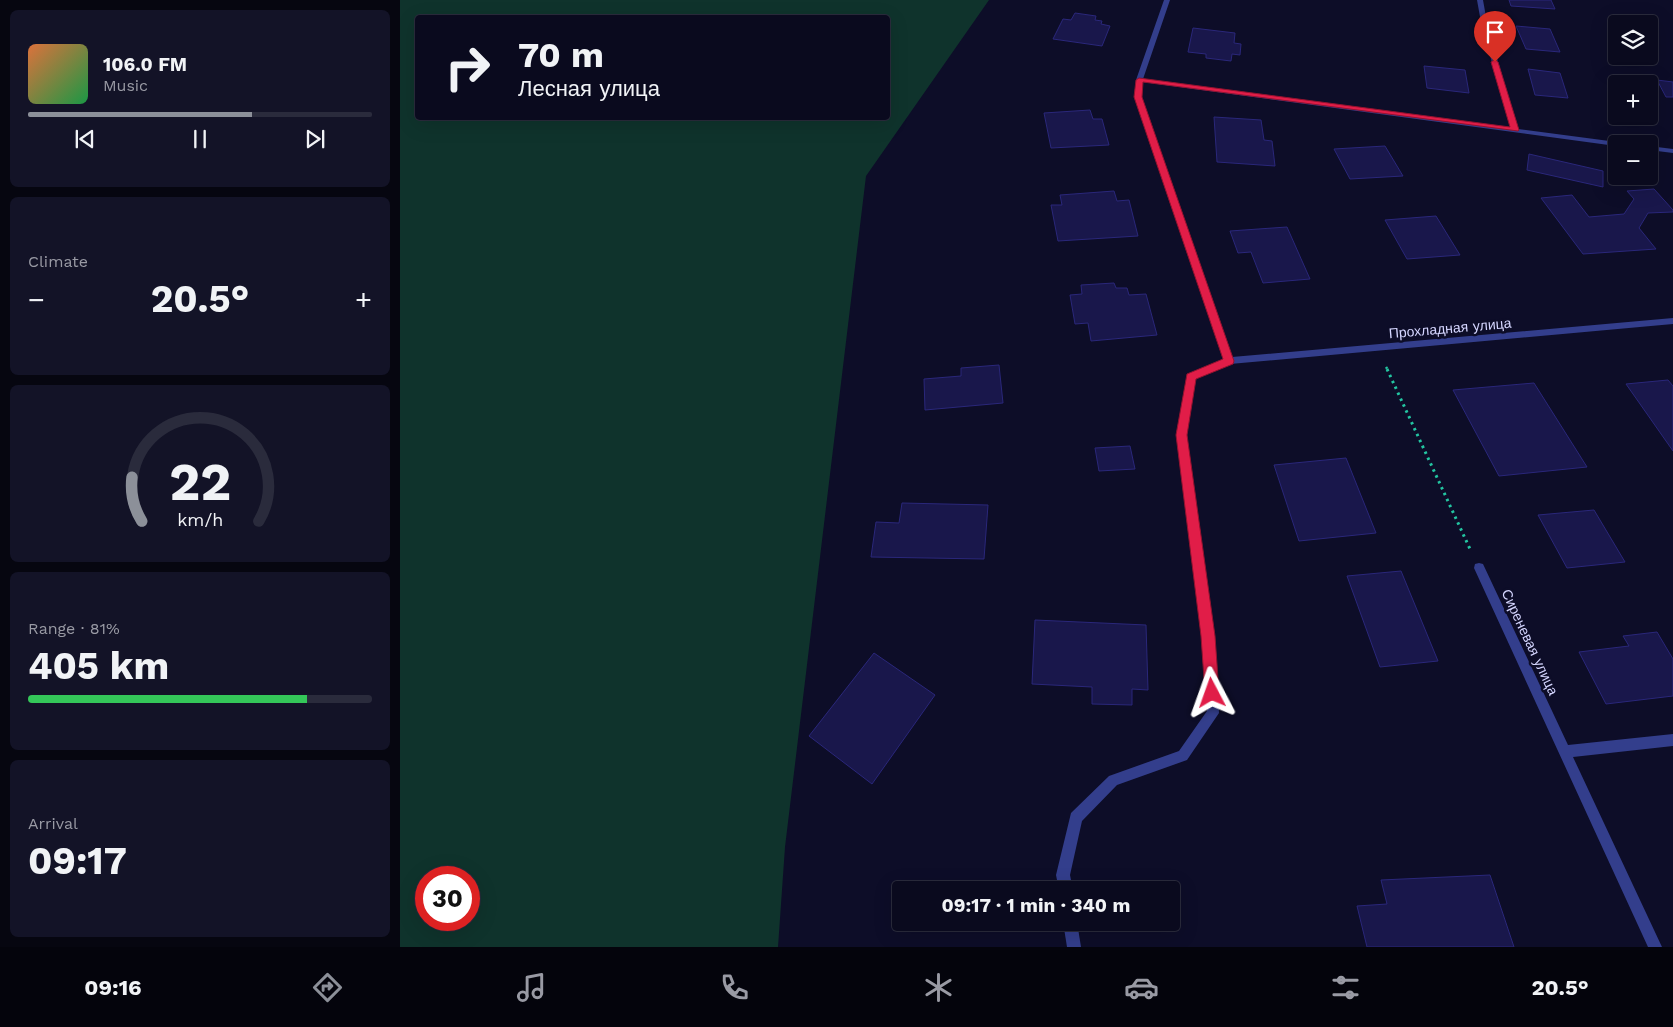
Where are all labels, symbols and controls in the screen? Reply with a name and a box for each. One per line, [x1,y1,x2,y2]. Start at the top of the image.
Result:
pin [1474,11,1516,62]
map controls [1608,15,1658,185]
button: layers [1608,15,1658,65]
icon: arrive [1481,18,1509,46]
text: 70 m [518,34,604,76]
icon: right [435,35,500,100]
text: 106.0 FM [103,53,187,76]
button: + [1608,75,1658,125]
text: Music [103,76,148,95]
text: Лесная улица [518,76,660,101]
icon: previous [71,125,99,153]
icon: pause [186,125,214,153]
icon: next [301,125,329,153]
button: − [1608,135,1658,185]
text: Climate [28,252,88,271]
text: 20.5° [151,277,249,321]
text: − [28,283,45,316]
text: + [355,283,372,316]
street label: Прохладная улица [1388,315,1512,341]
text: 22 [169,452,231,513]
text: km/h [177,509,223,530]
street label: Сиреневая улица [1498,587,1562,698]
text: Range · 81% [28,619,120,638]
text: 405 km [28,644,169,688]
position arrow [1185,666,1237,718]
text: Arrival [28,814,78,833]
text: 09:17 [28,839,127,883]
speed limit sign: 30 [415,866,480,931]
text: 09:17 · 1 min · 340 m [942,894,1130,917]
icon: directions [310,970,345,1005]
icon: music [514,970,549,1005]
icon: phone [717,970,752,1005]
icon: climate [921,970,956,1005]
icon: car [1124,970,1159,1005]
icon: filters [1328,970,1363,1005]
text: 09:16 [84,975,142,1000]
text: 20.5° [1532,975,1589,1000]

